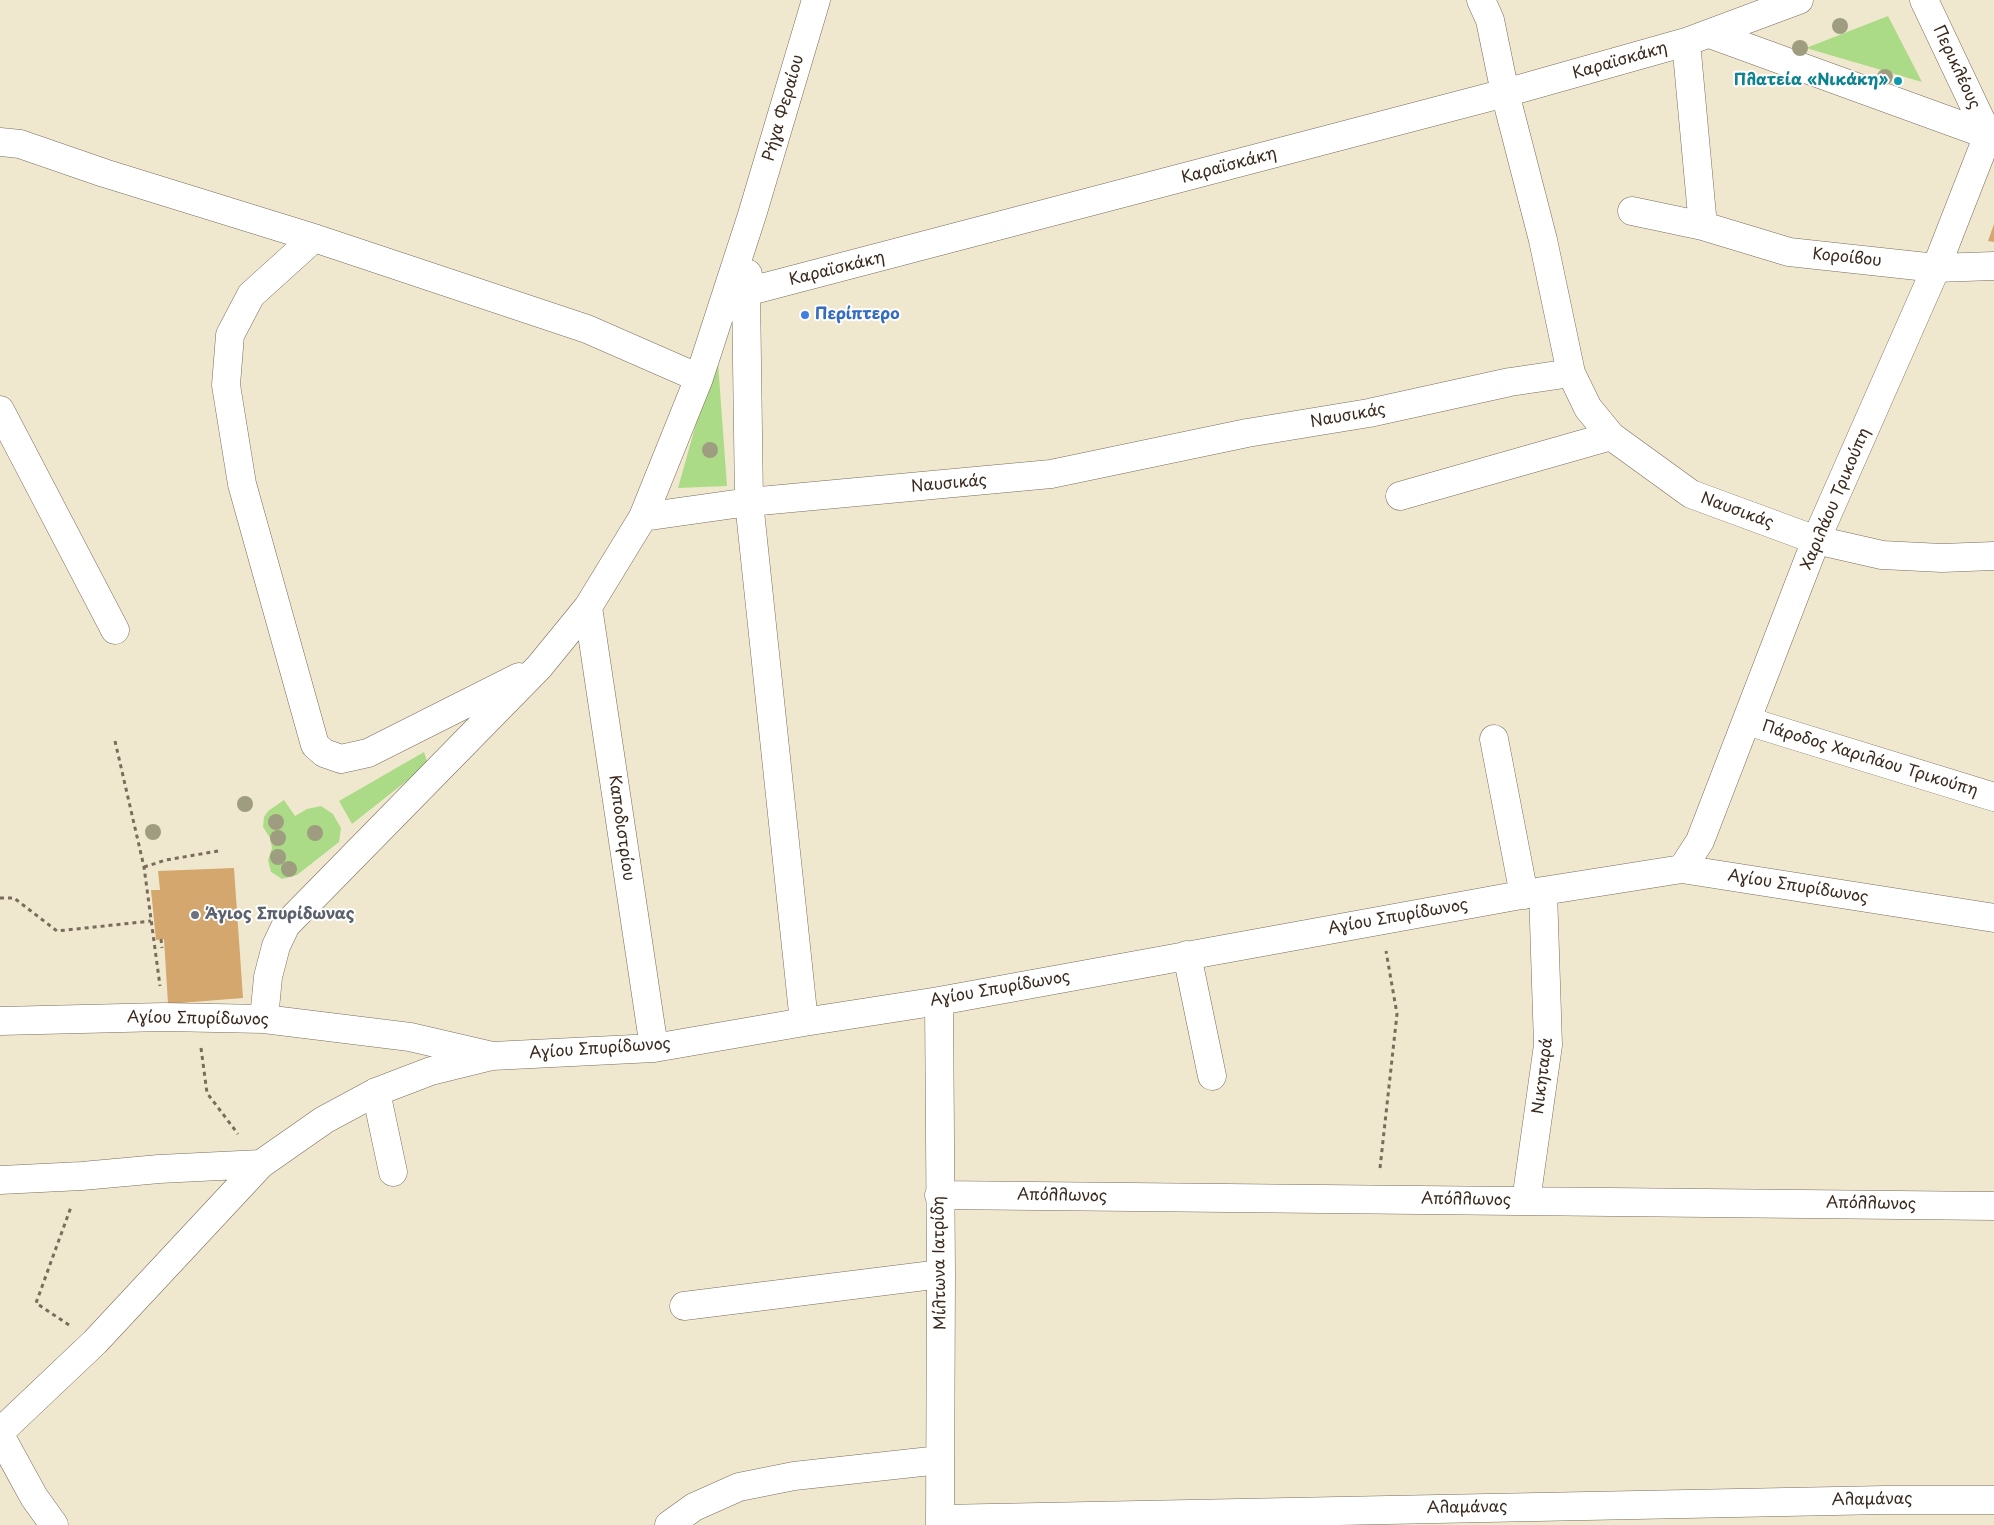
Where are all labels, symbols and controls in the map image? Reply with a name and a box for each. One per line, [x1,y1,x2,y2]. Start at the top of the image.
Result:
street label: Περικλέους [1928,22,1984,112]
street label: Καραϊσκάκη [1570,38,1670,84]
street label: Ρήγα Φεραίου [760,53,808,163]
place label: Πλατεία «Νικάκη» [1734,71,1888,91]
marker: Πλατεία «Νικάκη» [1892,75,1904,87]
street label: Καραϊσκάκη [1179,144,1279,188]
street label: Κοροίβου [1811,245,1883,271]
street label: Καραϊσκάκη [787,248,887,290]
place label: Περίπτερο [815,305,900,325]
marker: Περίπτερο [799,309,811,321]
street label: Ναυσικάς [1309,400,1387,432]
street label: Χαριλάου Τρικούπη [1797,425,1875,573]
street label: Ναυσικάς [910,471,988,497]
street label: Ναυσικάς [1698,489,1776,533]
street label: Πάροδος Χαριλάου Τρικούπη [1760,717,1980,801]
street label: Καποδιστρίου [604,774,638,882]
street label: Αγίου Σπυρίδωνος [1726,866,1870,908]
street label: Αγίου Σπυρίδωνος [1327,895,1469,939]
place label: Άγιος Σπυρίδωνας [205,905,354,925]
marker: Άγιος Σπυρίδωνας [189,909,201,921]
street label: Αγίου Σπυρίδωνος [929,967,1071,1011]
street label: Αγίου Σπυρίδωνος [127,1008,269,1030]
street label: Αγίου Σπυρίδωνος [529,1034,671,1064]
street label: Νικηταρά [1529,1037,1557,1115]
street label: Απόλλωνος [1017,1186,1107,1206]
street label: Απόλλωνος [1421,1190,1511,1210]
street label: Απόλλωνος [1826,1194,1916,1214]
street label: Μίλτωνα Ιατρίδη [929,1196,951,1330]
street label: Αλαμάνας [1831,1490,1913,1510]
street label: Αλαμάνας [1426,1498,1508,1518]

